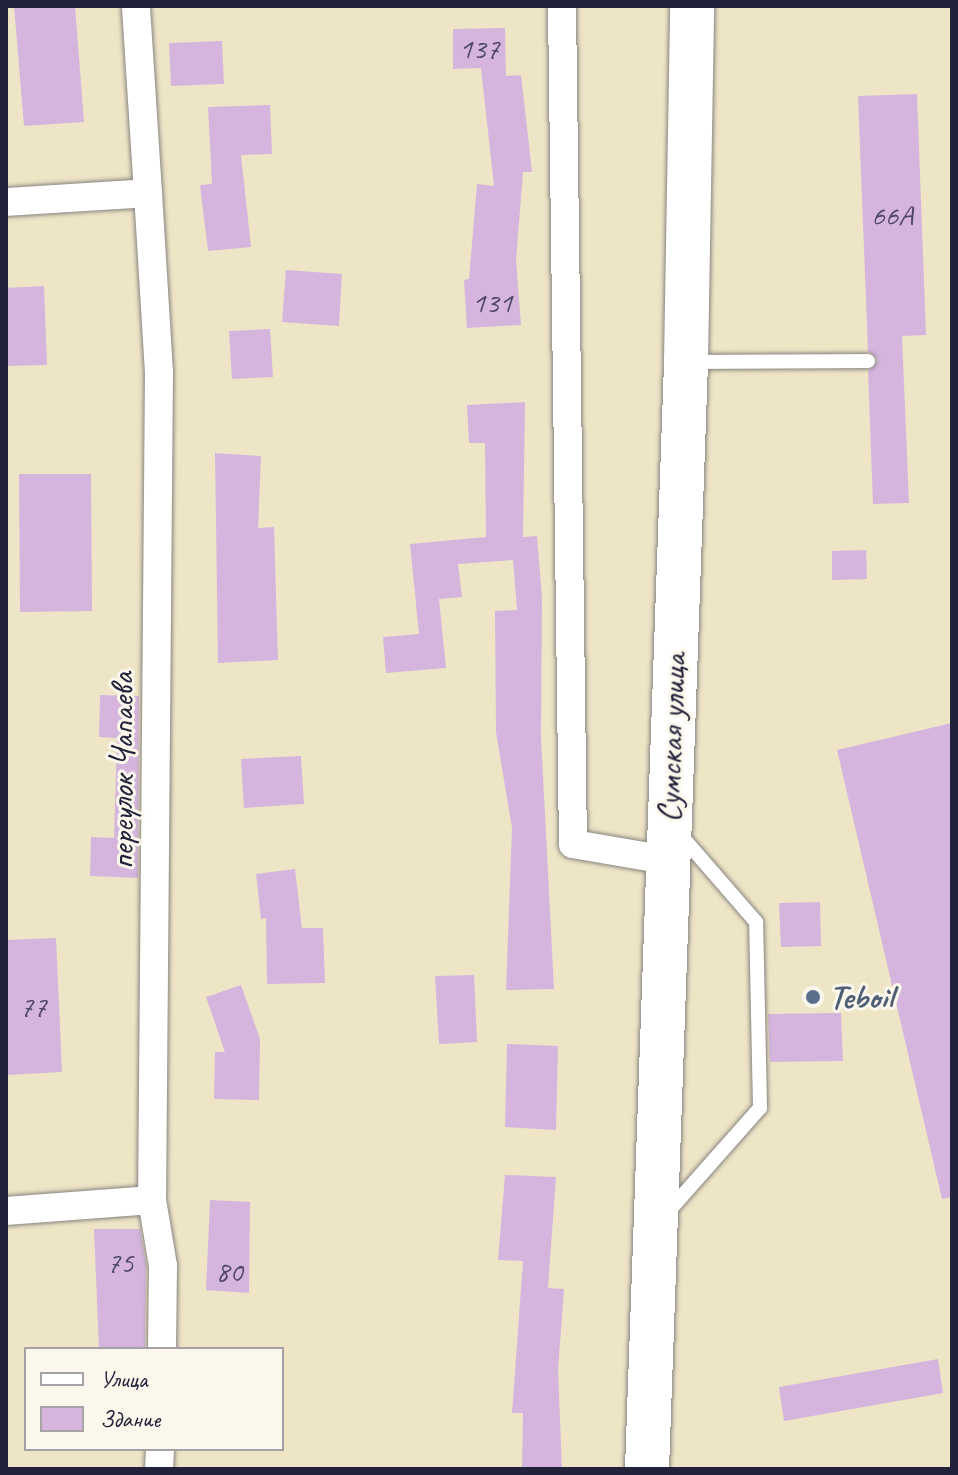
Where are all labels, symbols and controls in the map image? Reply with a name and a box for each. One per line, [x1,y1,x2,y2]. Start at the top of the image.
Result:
house number: 137 [459,30,499,66]
house number: 66А [871,197,913,233]
house number: 131 [472,284,512,320]
street label: Сумская улица [648,653,694,823]
street label: переулок Чапаева [102,672,142,870]
place label: Teboil [829,977,893,1017]
house number: 77 [20,988,46,1024]
marker: Teboil [804,988,822,1006]
house number: 75 [107,1244,133,1280]
house number: 80 [216,1253,242,1289]
legend [24,1347,284,1451]
text: Улица [100,1364,148,1394]
text: Здание [100,1404,160,1434]

